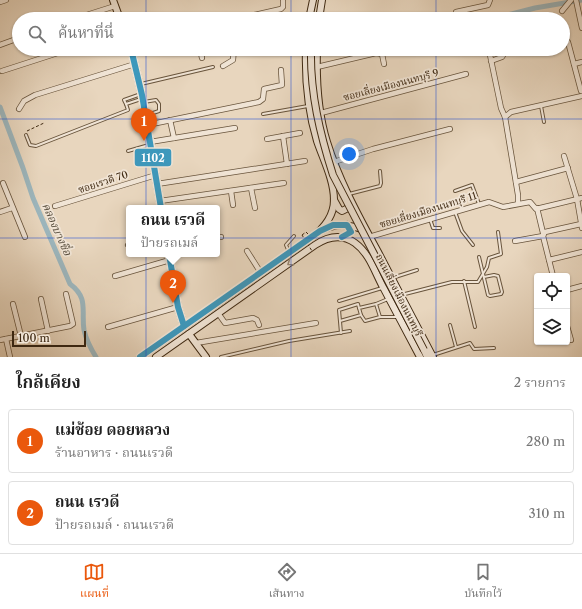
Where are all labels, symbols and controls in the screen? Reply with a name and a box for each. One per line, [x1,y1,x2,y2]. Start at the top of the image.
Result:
search box [12,12,570,56]
icon: search [26,23,48,45]
text: ค้นหาที่นี่ [58,23,114,42]
street label: ซอยเลี่ยงเมืองนนทบุรี 9 [342,65,441,105]
pin: 1 [131,108,157,141]
your location [339,144,359,164]
line badge: 1102 [134,148,172,167]
text: 1102 [141,151,165,165]
street label: ซอยเรวดี 70 [76,168,130,196]
street label: ซอยเลี่ยงเมืองนนทบุรี 11 [378,188,479,232]
water label: คลองบางซื่อ [39,200,76,258]
popup [126,205,220,257]
text: ถนน เรวดี [141,210,205,229]
text: ป้ายรถเมล์ [141,234,198,250]
street label: ถนนเลี่ยงเมืองนนทบุรี [372,251,427,340]
one-way arrow [287,258,294,265]
pin: 2 [160,270,186,303]
map controls [534,273,570,345]
button: locate [534,273,570,309]
button: layers [534,309,570,345]
scale bar [12,329,86,348]
text: 100 m [18,331,50,345]
text: ใกล้เคียง [16,372,81,392]
text: 2 รายการ [514,374,566,390]
text: แม่ช้อย ดอยหลวง [55,420,170,439]
text: 1 [27,433,33,449]
text: 280 m [526,433,565,449]
text: ร้านอาหาร · ถนนเรวดี [55,444,173,460]
text: ถนน เรวดี [55,492,119,511]
text: 2 [26,505,34,521]
text: 310 m [529,505,565,521]
text: ป้ายรถเมล์ · ถนนเรวดี [55,516,174,532]
tab: แผนที่ [80,561,109,603]
tab: เส้นทาง [269,561,305,603]
tab: บันทึกไว้ [465,561,502,603]

